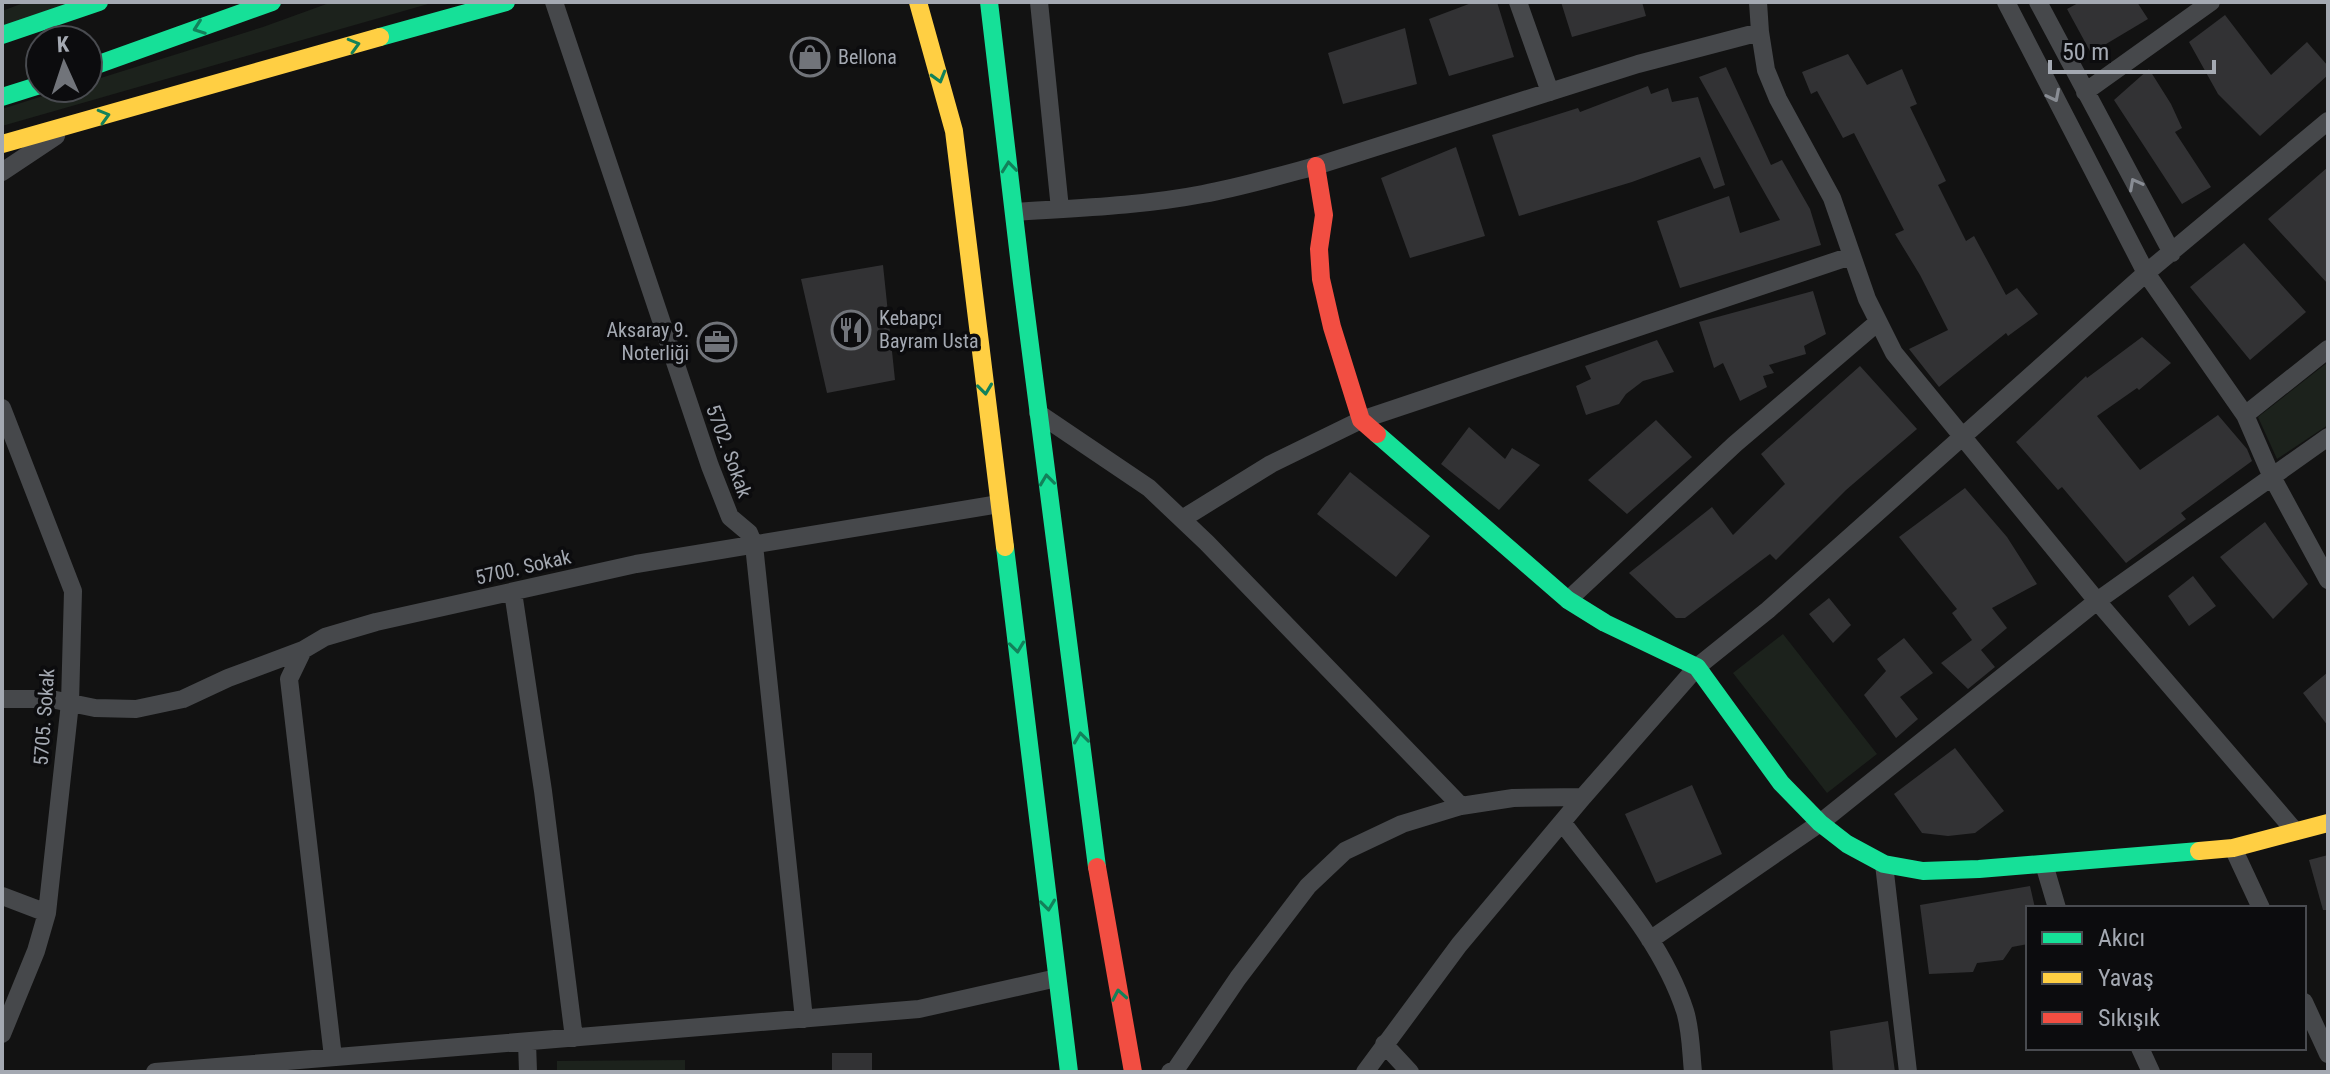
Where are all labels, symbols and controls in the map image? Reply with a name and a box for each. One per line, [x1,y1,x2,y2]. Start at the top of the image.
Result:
one-way arrow [193,19,207,35]
north arrow [24,24,104,104]
scale bar [2050,24,2214,74]
text: K [56,32,71,57]
shop icon: Bellona [789,36,831,78]
one-way arrow [347,38,361,54]
text: 50 m [2062,38,2109,66]
place label: Bellona [838,45,897,69]
one-way arrow [929,70,946,84]
one-way arrow [2045,88,2060,103]
one-way arrow [97,108,110,125]
one-way arrow [1000,160,1017,173]
one-way arrow [2129,178,2144,193]
place label: Kebapçı Bayram Usta [879,306,978,353]
restaurant icon: Kebapçı Bayram Usta [830,309,872,351]
place label: Aksaray 9. Noterliği [607,318,689,365]
office icon: Aksaray 9. Noterliği [696,321,738,363]
one-way arrow [977,383,994,396]
street label: 5702. Sokak [701,401,757,501]
one-way arrow [1039,473,1056,487]
street label: 5700. Sokak [473,544,573,590]
one-way arrow [1008,641,1025,654]
street label: 5705. Sokak [29,668,59,766]
one-way arrow [1072,731,1089,744]
one-way arrow [1040,899,1057,912]
legend [2026,906,2306,1050]
text: Akıcı [2098,924,2145,952]
text: Yavaş [2098,964,2154,992]
one-way arrow [1111,989,1128,1002]
text: Sıkışık [2098,1004,2160,1032]

